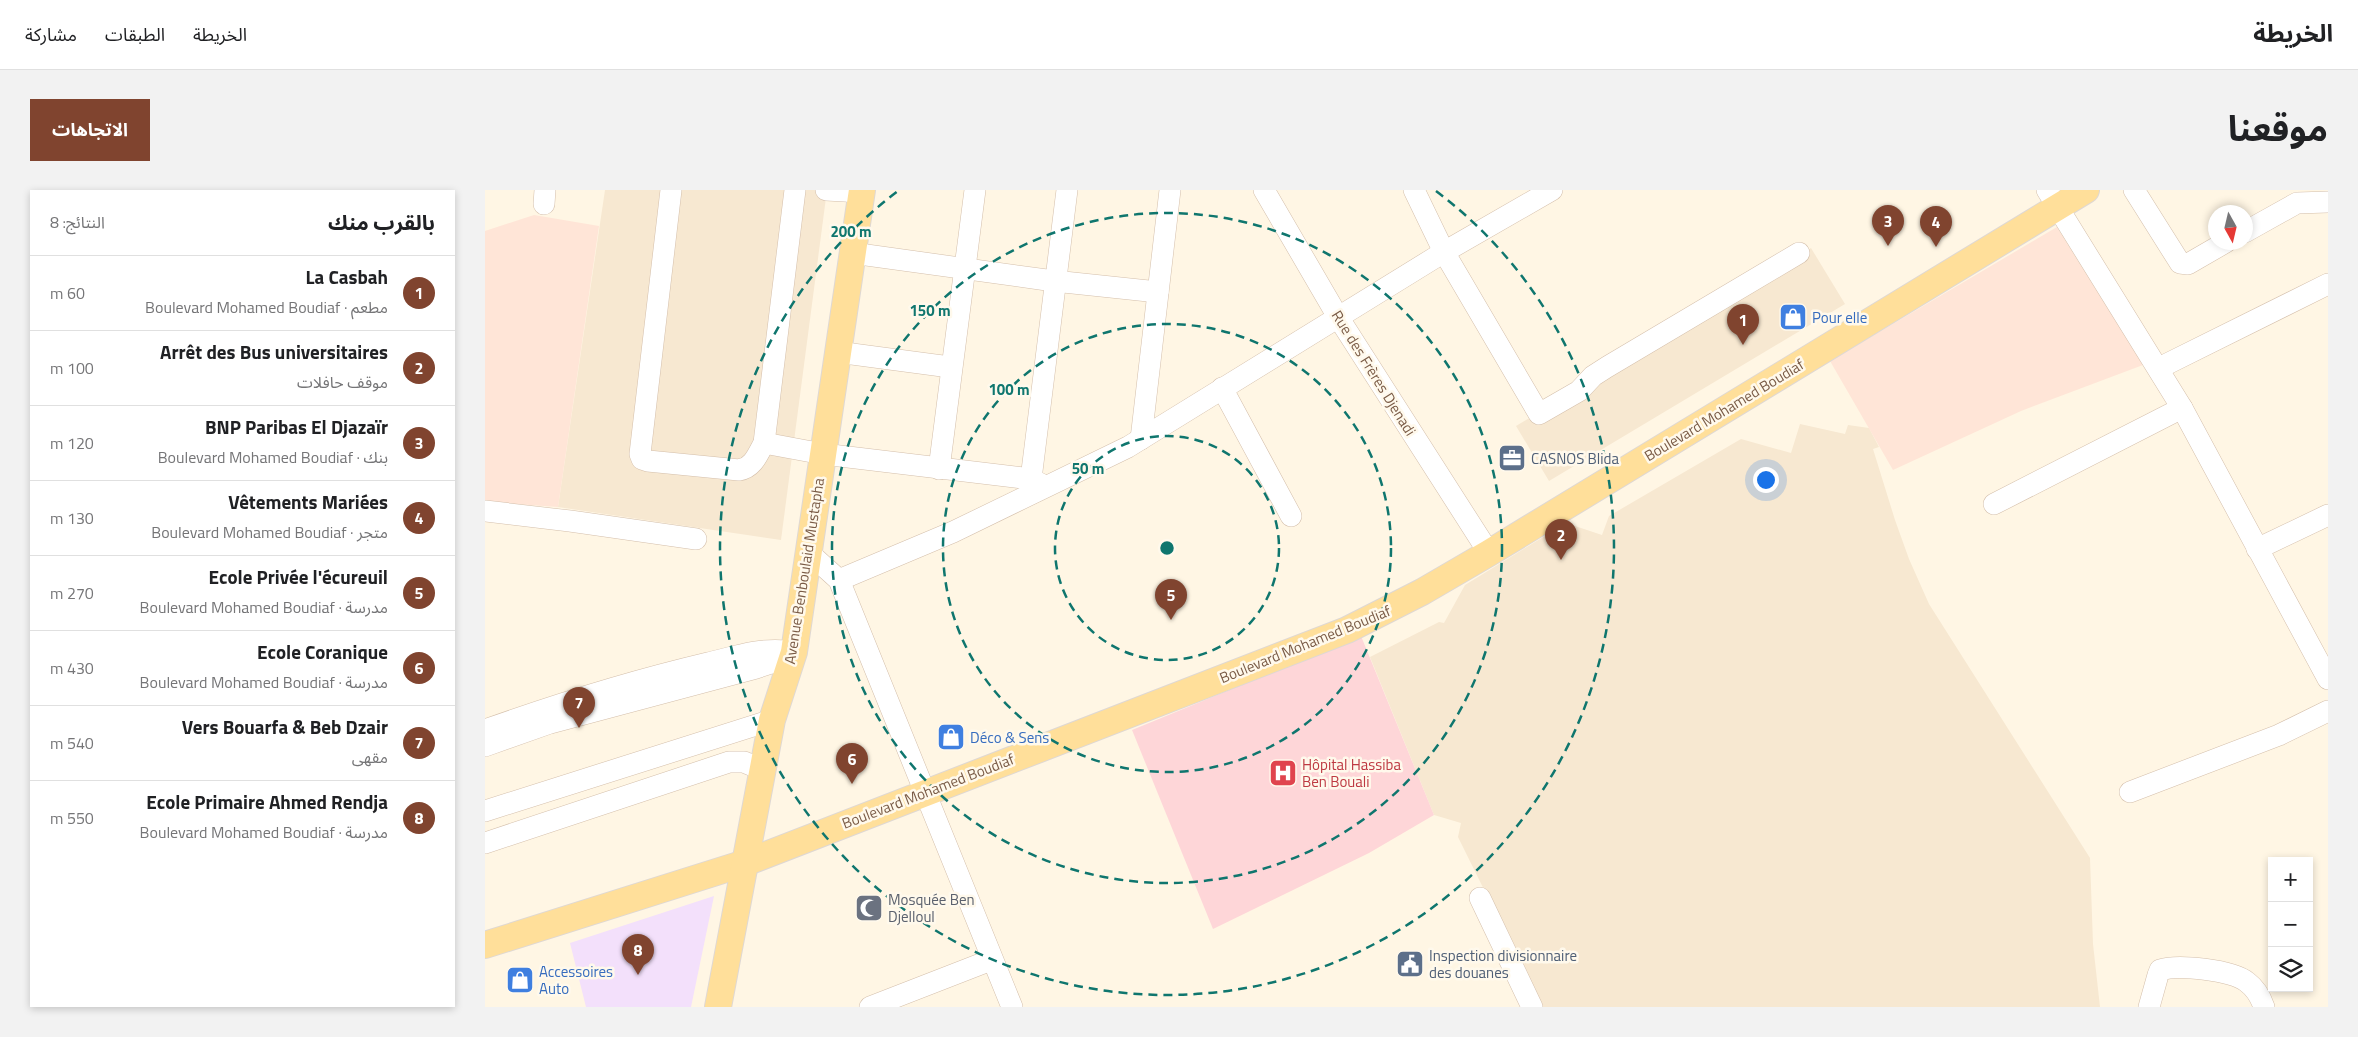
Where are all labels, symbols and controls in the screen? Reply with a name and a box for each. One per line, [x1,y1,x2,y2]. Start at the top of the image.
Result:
text: الخريطة [2253,15,2333,51]
text: مشاركة [25,21,77,48]
text: الطبقات [105,21,165,48]
text: الخريطة [193,21,247,48]
button: الاتجاهات [30,99,150,161]
text: موقعنا [2228,101,2328,155]
pin: 3 [1872,205,1904,246]
north arrow [2208,205,2253,250]
text: بالقرب منك [328,206,435,238]
pin: 4 [1920,206,1952,247]
text: النتائج: 8 [50,210,105,234]
text: 200 m [830,220,872,243]
text: La Casbah [306,262,388,291]
text: 60 m [50,281,85,305]
text: 1 [415,281,423,305]
text: مطعم · Boulevard Mohamed Boudiaf [145,295,388,319]
text: 150 m [909,299,951,322]
shop icon: Pour elle [1778,302,1808,332]
pin: 1 [1727,304,1759,345]
street label: Rue des Frères Djenadi [1326,306,1422,440]
place label: Pour elle [1812,306,1867,329]
text: Arrêt des Bus universitaires [160,337,388,366]
street label: Boulevard Mohamed Boudiaf [1640,353,1808,467]
text: 100 m [50,356,94,380]
text: 2 [415,356,423,380]
text: موقف حافلات [297,370,388,394]
text: 100 m [988,378,1030,401]
text: BNP Paribas El Djazaïr [205,412,388,441]
text: 120 m [50,431,94,455]
text: 3 [415,431,423,455]
office icon: CASNOS Blida [1497,443,1527,473]
text: بنك · Boulevard Mohamed Boudiaf [158,445,388,469]
place label: CASNOS Blida [1531,447,1620,470]
text: 50 m [1072,457,1104,480]
your location [1753,467,1779,493]
street label: Avenue Benboulaid Mustapha [778,476,830,666]
text: Vêtements Mariées [228,487,388,516]
text: 130 m [50,506,94,530]
text: 4 [415,506,423,530]
pin: 2 [1545,519,1577,560]
text: متجر · Boulevard Mohamed Boudiaf [151,520,388,544]
centre of rings [1158,539,1176,557]
text: Ecole Privée l'écureuil [209,562,388,591]
pin: 5 [1155,579,1187,620]
text: 270 m [50,581,94,605]
text: 5 [415,581,423,605]
text: مدرسة · Boulevard Mohamed Boudiaf [140,595,388,619]
street label: Boulevard Mohamed Boudiaf [1216,599,1394,689]
text: Ecole Coranique [257,637,388,666]
text: 430 m [50,656,94,680]
text: 6 [415,656,423,680]
text: مدرسة · Boulevard Mohamed Boudiaf [140,670,388,694]
pin: 7 [563,687,595,728]
text: Vers Bouarfa & Beb Dzair [182,712,388,741]
shop icon: Déco & Sens [936,722,966,752]
place label: Déco & Sens [970,726,1049,749]
text: 540 m [50,731,94,755]
text: 7 [415,731,423,755]
pin: 6 [836,743,868,784]
text: مقهى [352,745,388,769]
street label: Boulevard Mohamed Boudiaf [838,747,1018,835]
place label: Hôpital Hassiba Ben Bouali [1302,753,1401,793]
hospital icon: Hôpital Hassiba Ben Bouali [1268,758,1298,788]
text: Ecole Primaire Ahmed Rendja [146,787,388,816]
text: 550 m [50,806,94,830]
text: 8 [415,806,423,830]
text: مدرسة · Boulevard Mohamed Boudiaf [140,820,388,844]
map controls [2268,857,2313,992]
button: + [2268,857,2313,902]
place label: Mosquée Ben Djelloul [888,888,975,928]
mosque icon: Mosquée Ben Djelloul [854,893,884,923]
button: − [2268,902,2313,947]
pin: 8 [622,934,654,975]
place label: Inspection divisionnaire des douanes [1429,944,1577,984]
button: layers [2268,947,2313,992]
public building icon: Inspection divisionnaire des douanes [1395,949,1425,979]
place label: Accessoires Auto [539,960,613,1000]
shop icon: Accessoires Auto [505,965,535,995]

